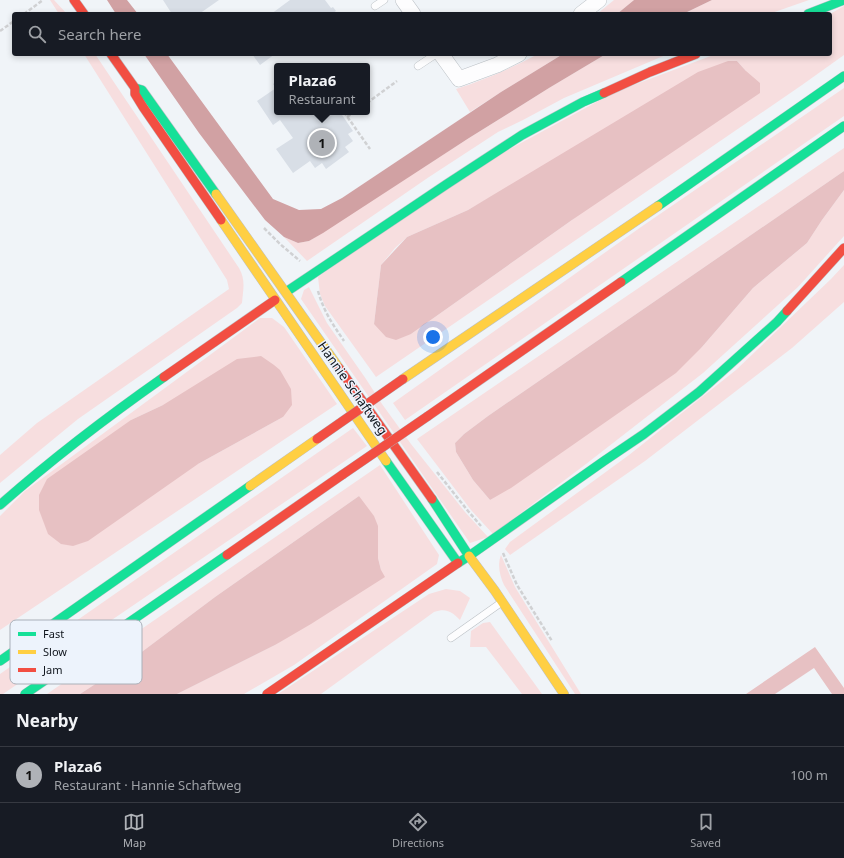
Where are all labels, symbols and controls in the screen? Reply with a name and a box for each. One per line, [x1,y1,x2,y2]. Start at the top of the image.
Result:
search box [12,12,832,56]
icon: search [26,23,48,45]
text: Search here [58,24,141,44]
popup [274,63,370,115]
text: Plaza6 [289,70,336,90]
text: Restaurant [289,90,355,108]
pin: 1 [309,128,335,158]
your location [423,327,443,347]
street label: Hannie Schaftweg [314,338,392,438]
legend [10,620,142,684]
text: Fast [43,626,64,641]
text: Slow [43,644,67,659]
text: Jam [42,662,62,677]
text: Nearby [16,709,78,732]
text: Plaza6 [54,756,102,776]
text: 1 [25,766,33,784]
text: 100 m [790,766,828,784]
text: Restaurant · Hannie Schaftweg [54,776,242,794]
tab: Map [123,811,146,850]
tab: Directions [392,811,444,850]
tab: Saved [690,811,721,850]

